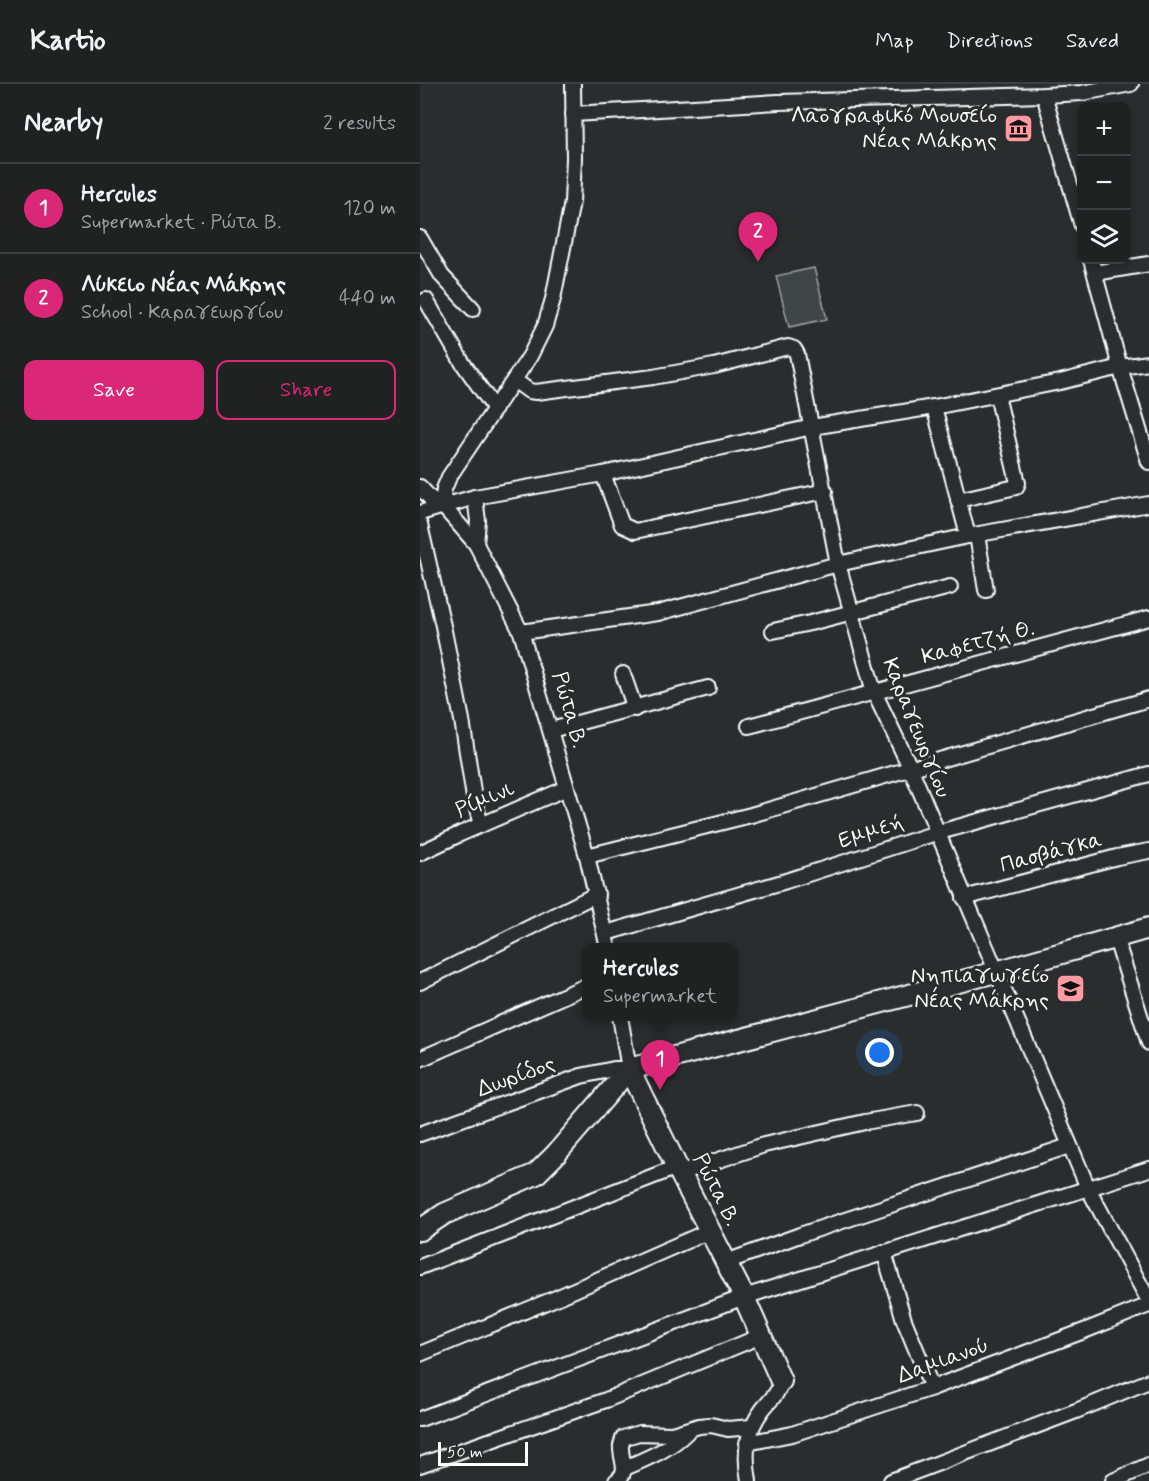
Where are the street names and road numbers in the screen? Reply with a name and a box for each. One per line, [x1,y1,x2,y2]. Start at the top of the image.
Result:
street label: Καφετζή Θ. [919,615,1037,671]
street label: Καραγεωργίου [875,654,957,802]
street label: Ρώτα Β. [545,669,593,751]
street label: Ρίμινι [451,775,519,825]
street label: Εμμεή [835,808,907,856]
street label: Πασβάγκα [997,826,1105,880]
street label: Δωρίδος [473,1050,559,1104]
street label: Ρώτα Β. [686,1149,746,1231]
street label: Δαμιανού [893,1332,993,1390]

